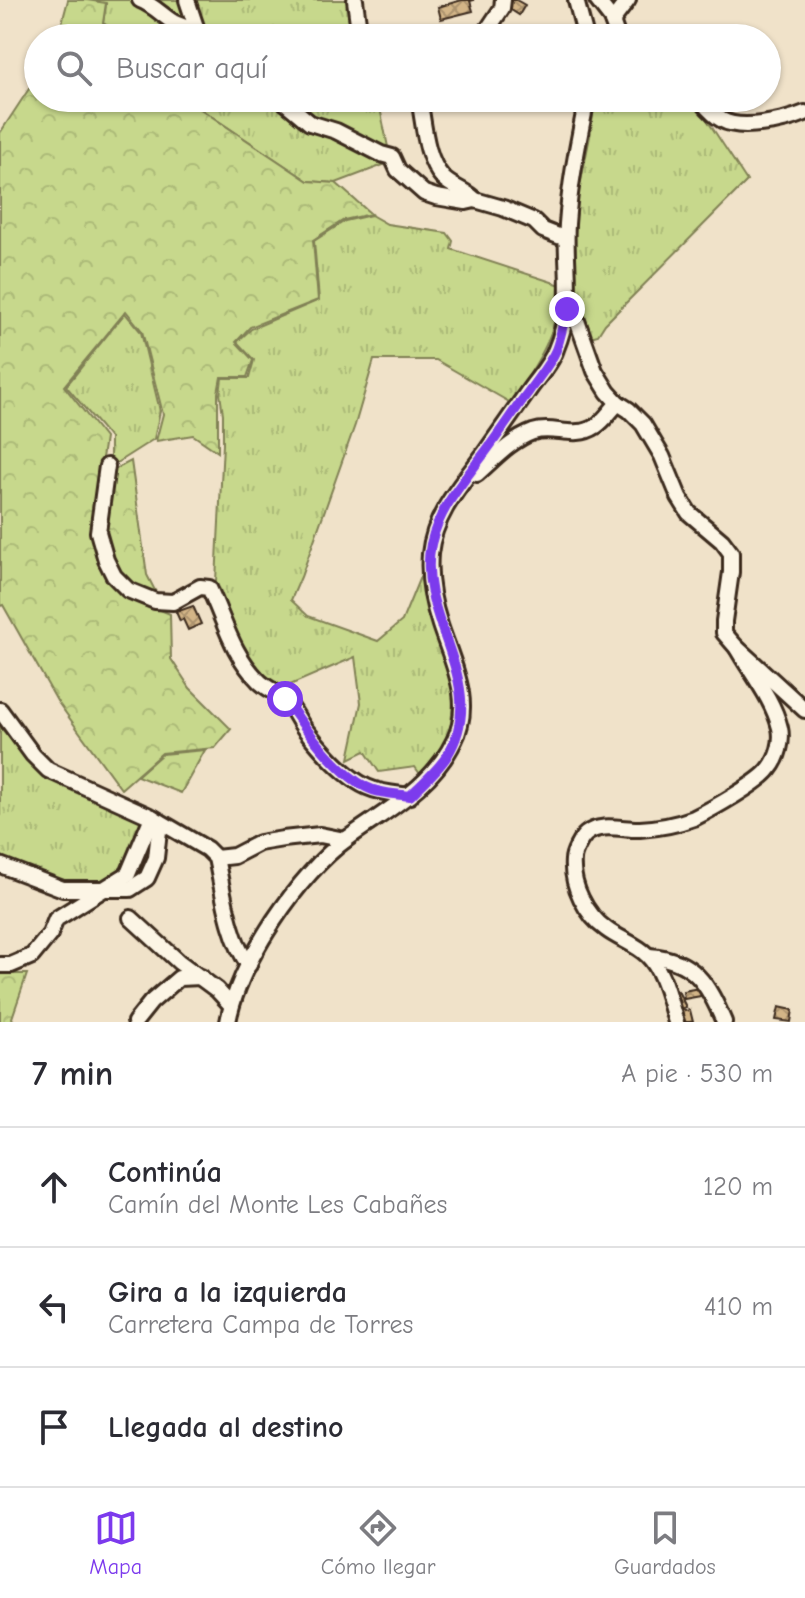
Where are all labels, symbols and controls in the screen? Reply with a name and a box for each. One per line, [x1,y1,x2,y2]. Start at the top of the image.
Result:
search box [24,24,781,112]
icon: search [52,46,96,90]
text: Buscar aquí [116,51,267,86]
route end [549,291,585,327]
route start [267,681,303,717]
text: 7 min [32,1054,113,1094]
text: A pie · 530 m [621,1059,773,1089]
text: Continúa [108,1155,222,1190]
icon: ahead [32,1165,76,1209]
text: 120 m [703,1172,773,1202]
text: Camín del Monte Les Cabañes [108,1190,447,1220]
text: Gira a la izquierda [108,1275,347,1310]
icon: left [32,1285,76,1329]
text: 410 m [704,1292,773,1322]
text: Carretera Campa de Torres [108,1310,413,1340]
icon: arrive [32,1405,76,1449]
text: Llegada al destino [108,1410,344,1445]
tab: Mapa [89,1506,142,1580]
tab: Cómo llegar [321,1506,435,1580]
tab: Guardados [614,1506,716,1580]

